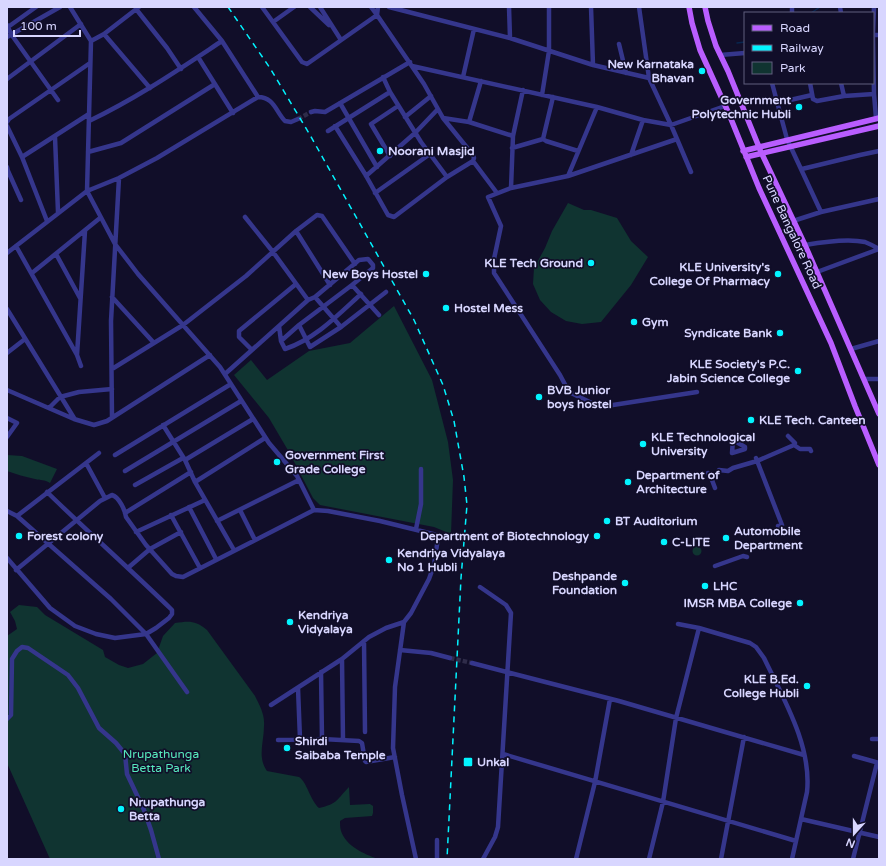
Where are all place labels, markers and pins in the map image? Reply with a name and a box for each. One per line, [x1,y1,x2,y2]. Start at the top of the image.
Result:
place label: New Karnataka Bhavan [607,57,694,85]
marker: New Karnataka Bhavan [697,66,707,76]
place label: Government Polytechnic Hubli [692,93,791,122]
marker: Government Polytechnic Hubli [794,102,804,112]
place label: Noorani Masjid [388,144,475,159]
marker: Noorani Masjid [375,146,385,156]
place label: KLE Tech Ground [484,256,583,270]
marker: KLE Tech Ground [586,258,596,268]
place label: KLE University's College Of Pharmacy [650,260,771,289]
place label: New Boys Hostel [322,267,418,282]
marker: New Boys Hostel [421,269,431,279]
marker: KLE University's College Of Pharmacy [773,269,783,279]
place label: Hostel Mess [454,301,523,315]
marker: Hostel Mess [441,303,451,313]
place label: Gym [642,315,669,330]
marker: Gym [629,317,639,327]
place label: Syndicate Bank [684,326,772,341]
marker: Syndicate Bank [775,328,785,338]
place label: KLE Society's P.C. Jabin Science College [666,357,790,386]
marker: KLE Society's P.C. Jabin Science College [793,366,803,376]
place label: BVB Junior boys hostel [547,383,612,412]
marker: BVB Junior boys hostel [534,392,544,402]
place label: KLE Tech. Canteen [759,413,866,427]
marker: KLE Tech. Canteen [746,415,756,425]
place label: KLE Technological University [651,430,755,459]
marker: KLE Technological University [638,439,648,449]
place label: Government First Grade College [285,448,384,477]
marker: Government First Grade College [272,457,282,467]
place label: Department of Architecture [636,468,720,496]
marker: Department of Architecture [623,477,633,487]
place label: BT Auditorium [615,514,698,528]
marker: BT Auditorium [602,516,612,526]
place label: Automobile Department [734,524,803,553]
place label: Forest colony [27,529,104,544]
place label: Department of Biotechnology [420,529,590,544]
marker: Forest colony [14,531,24,541]
marker: Department of Biotechnology [592,531,602,541]
marker: Automobile Department [721,533,731,543]
place label: C-LITE [672,535,711,549]
marker: C-LITE [659,537,669,547]
place label: Kendriya Vidyalaya No 1 Hubli [397,546,505,574]
marker: Kendriya Vidyalaya No 1 Hubli [384,555,394,565]
place label: Deshpande Foundation [552,569,617,597]
marker: Deshpande Foundation [620,578,630,588]
place label: LHC [713,579,738,593]
marker: LHC [700,581,710,591]
place label: IMSR MBA College [683,596,792,611]
marker: IMSR MBA College [795,598,805,608]
place label: Kendriya Vidyalaya [298,608,353,637]
marker: Kendriya Vidyalaya [285,617,295,627]
place label: KLE B.Ed. College Hubli [724,672,799,701]
marker: KLE B.Ed. College Hubli [802,681,812,691]
place label: Shirdi Saibaba Temple [295,734,386,763]
marker: Shirdi Saibaba Temple [282,743,292,753]
place label: Unkal [477,755,509,769]
marker: Unkal [462,756,474,768]
place label: Nrupathunga Betta [129,795,206,823]
marker: Nrupathunga Betta [116,804,126,814]

